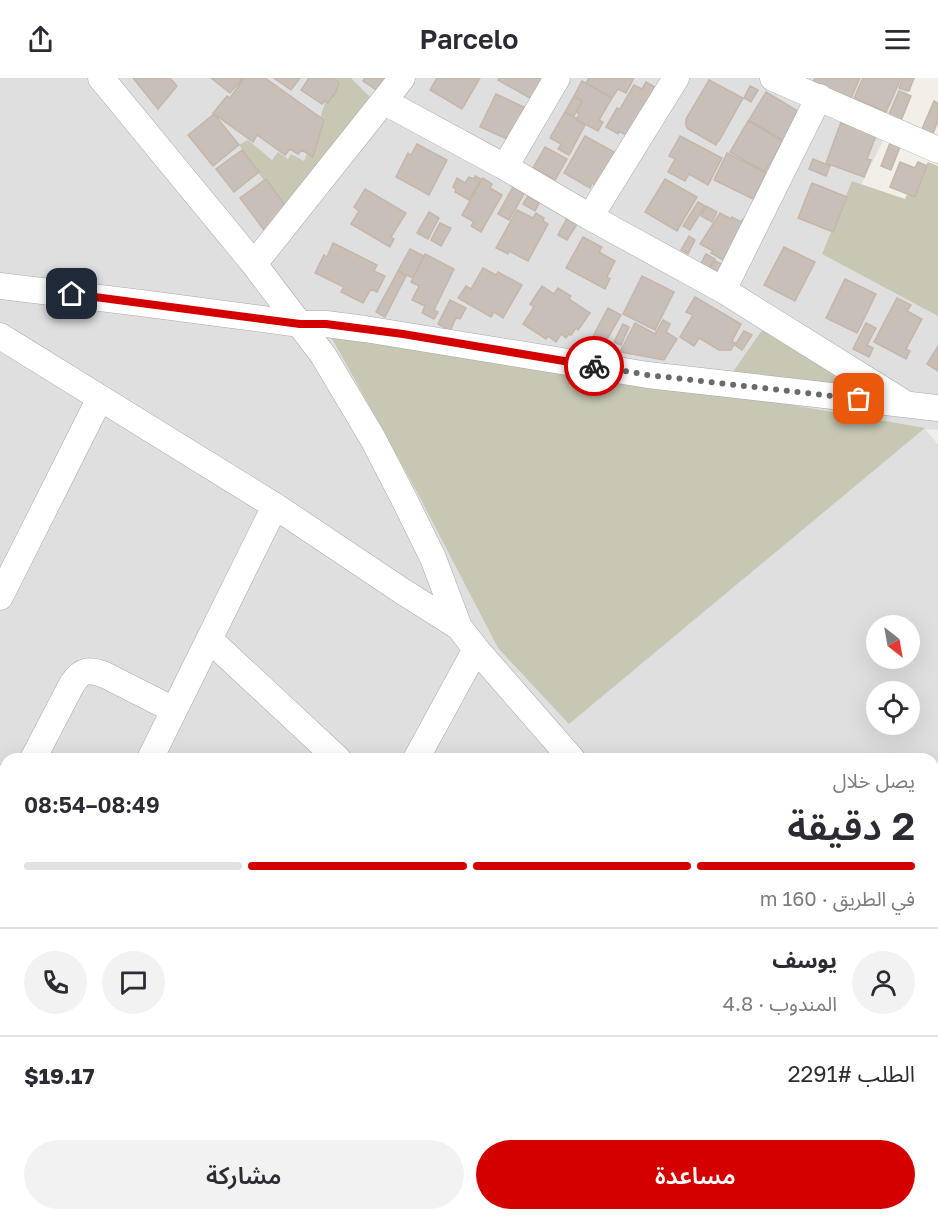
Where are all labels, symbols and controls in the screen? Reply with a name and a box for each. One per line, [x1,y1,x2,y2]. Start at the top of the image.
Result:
icon: share [24,23,57,56]
text: Parcelo [420,23,518,55]
icon: menu [881,23,914,56]
pin [46,268,97,319]
icon: home [55,277,88,310]
courier [564,336,624,396]
icon: bike [578,350,611,383]
pin [833,373,884,424]
icon: bag [842,382,875,415]
north arrow [866,615,920,669]
map controls [866,615,920,735]
button: locate [866,681,920,735]
text: يصل خلال [833,768,915,792]
text: 08:49–08:54 [24,791,160,818]
text: 2 دقيقة [787,802,915,849]
text: في الطريق · 160 m [760,886,915,910]
text: يوسف [772,946,837,973]
button: phone [24,951,87,1014]
button: chat [102,951,165,1014]
button: person [852,951,915,1014]
text: المندوب · 4.8 [723,991,837,1015]
text: الطلب #2291 [788,1060,915,1087]
text: $19.17 [24,1062,94,1089]
button: مشاركة [24,1140,464,1209]
button: مساعدة [476,1140,915,1209]

